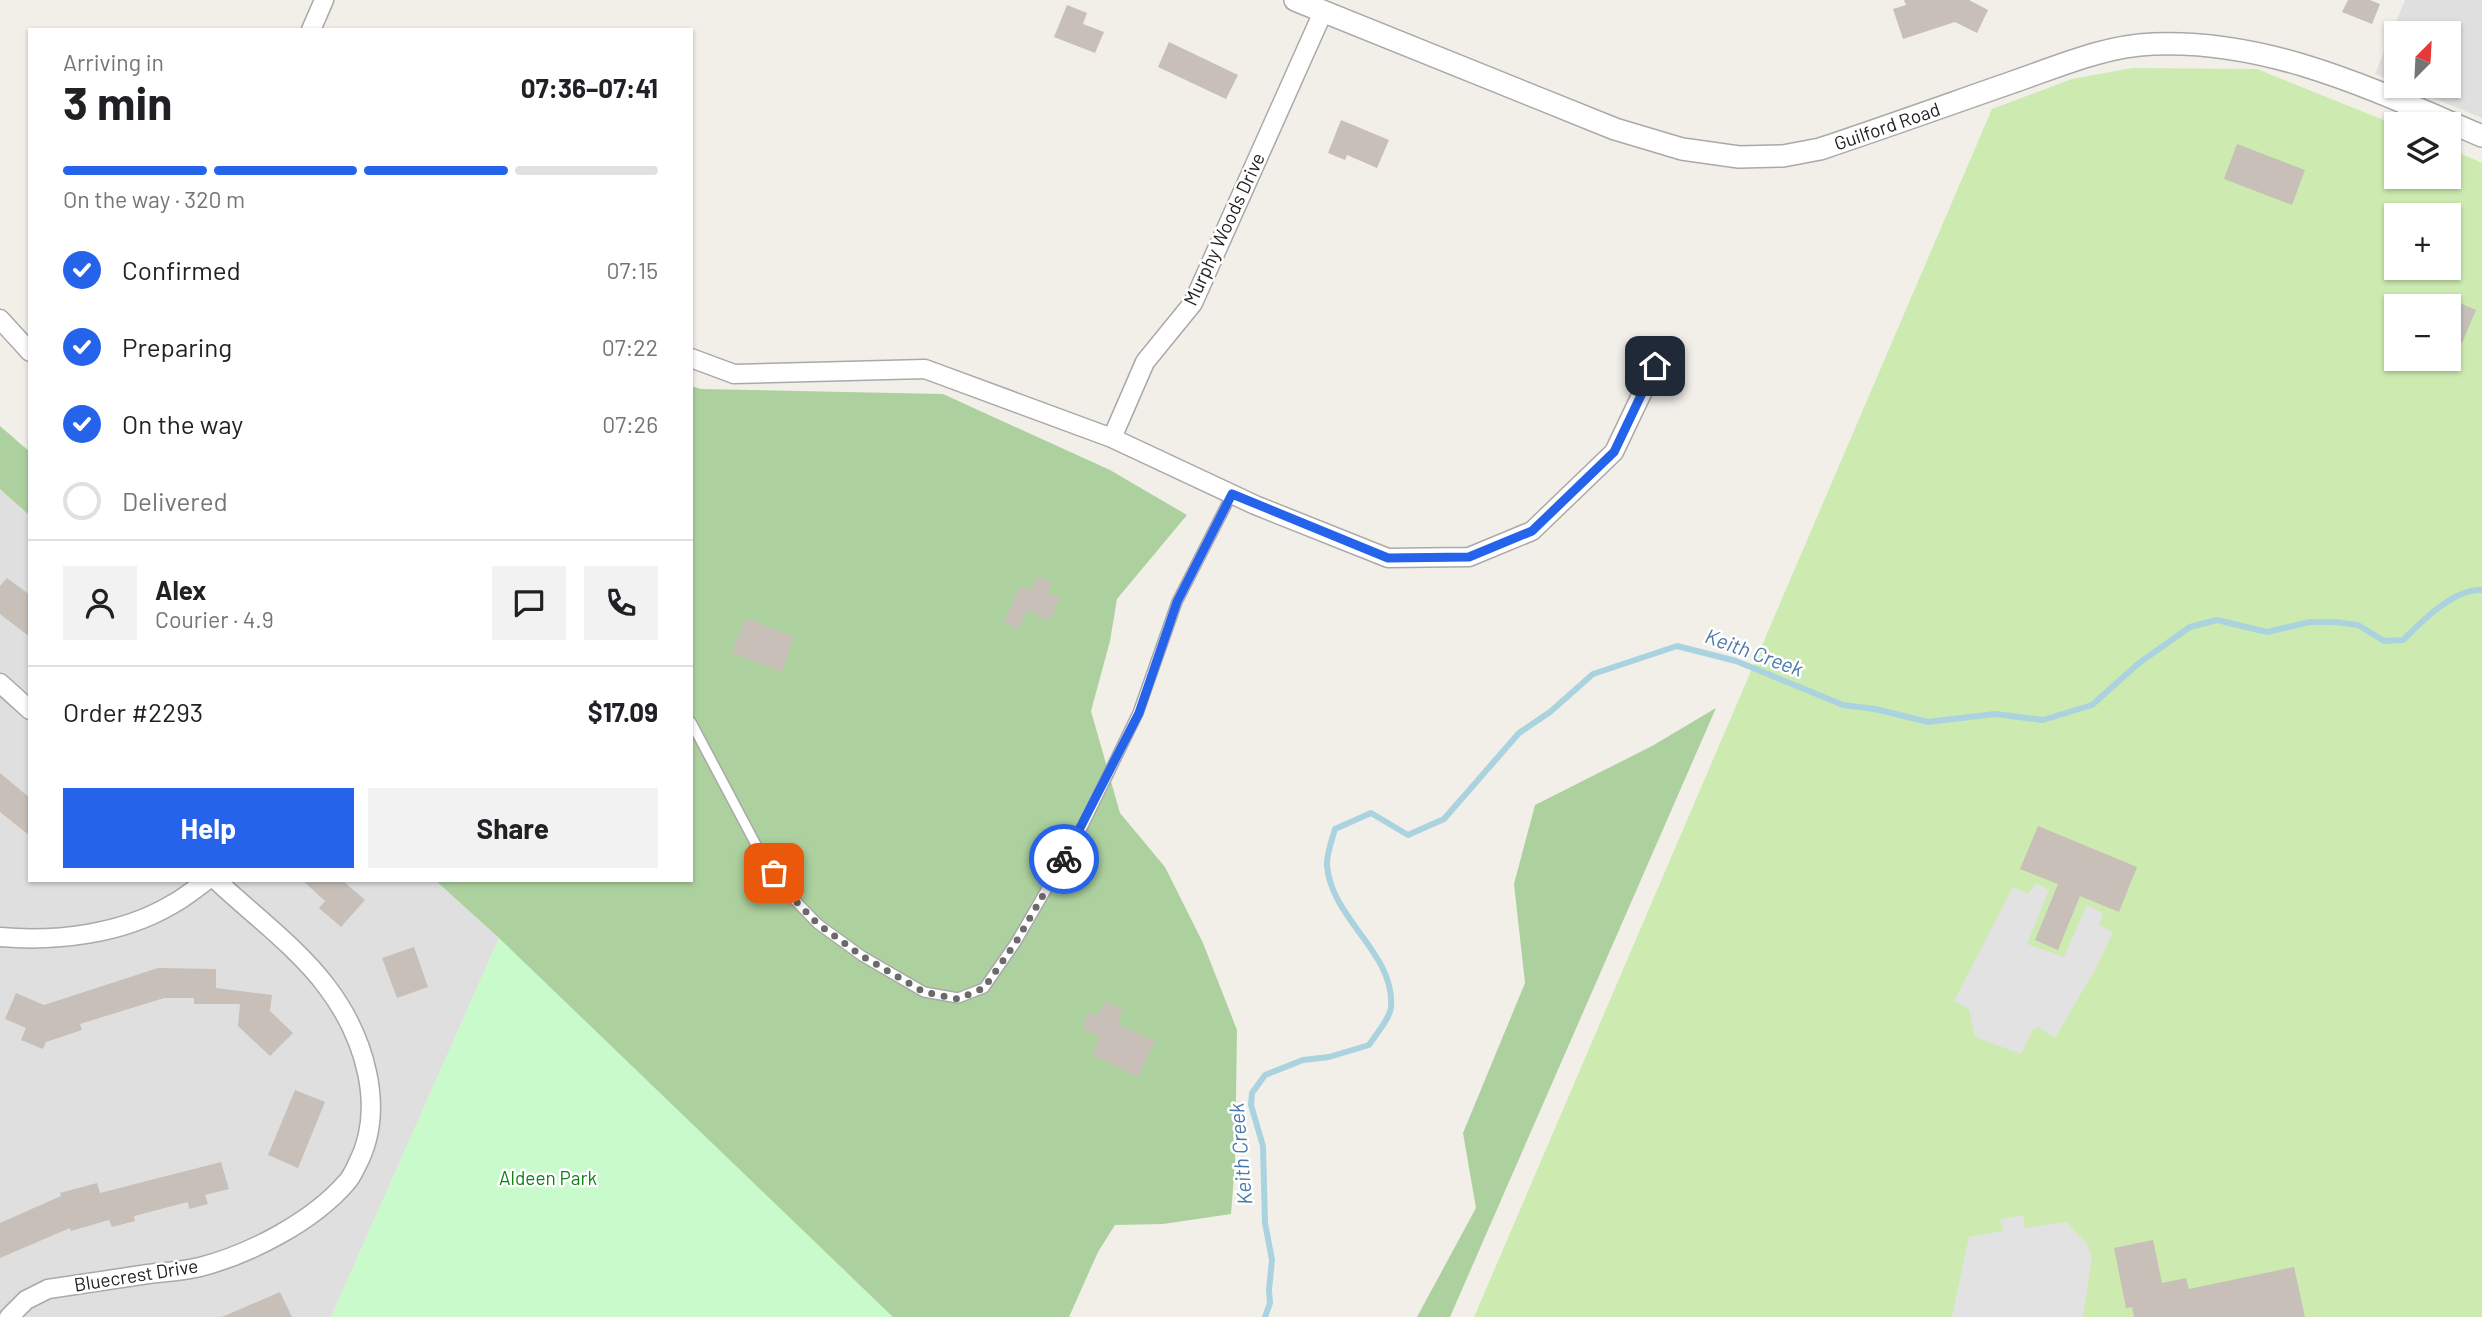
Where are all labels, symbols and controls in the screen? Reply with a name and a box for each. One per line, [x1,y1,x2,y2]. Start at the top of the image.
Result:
north arrow [2384,21,2460,98]
map controls [2384,21,2461,371]
text: Arriving in [63,48,164,76]
text: 07:36–07:41 [521,72,658,103]
text: 3 min [63,74,172,129]
street label: Guilford Road [1831,97,1943,154]
button: layers [2384,112,2461,189]
street label: Murphy Woods Drive [1178,149,1269,309]
text: On the way · 320 m [63,185,245,213]
button: + [2384,203,2461,280]
icon: check [63,251,101,289]
text: Confirmed [122,254,241,285]
text: 07:15 [606,256,658,284]
button: − [2384,294,2461,371]
icon: check [63,328,101,366]
text: Preparing [122,331,232,362]
text: 07:22 [602,333,658,361]
pin [1625,336,1685,396]
icon: home [1636,347,1674,385]
icon: check [63,405,101,443]
text: On the way [122,408,243,439]
text: 07:26 [602,410,658,438]
text: Delivered [122,485,228,516]
button: person [63,566,137,640]
button: chat [492,566,566,640]
button: phone [584,566,658,640]
text: Alex [155,574,206,605]
text: Courier · 4.9 [155,605,274,633]
water label: Keith Creek [1702,622,1808,681]
text: Order #2293 [63,696,203,727]
text: $17.09 [588,696,658,727]
button: Help [63,788,354,868]
button: Share [368,788,658,868]
courier [1029,824,1099,894]
icon: bike [1045,840,1083,878]
pin [744,843,804,903]
icon: bag [755,854,793,892]
water label: Keith Creek [1223,1101,1256,1206]
park label: Aldeen Park [499,1166,597,1189]
street label: Bluecrest Drive [72,1253,200,1296]

